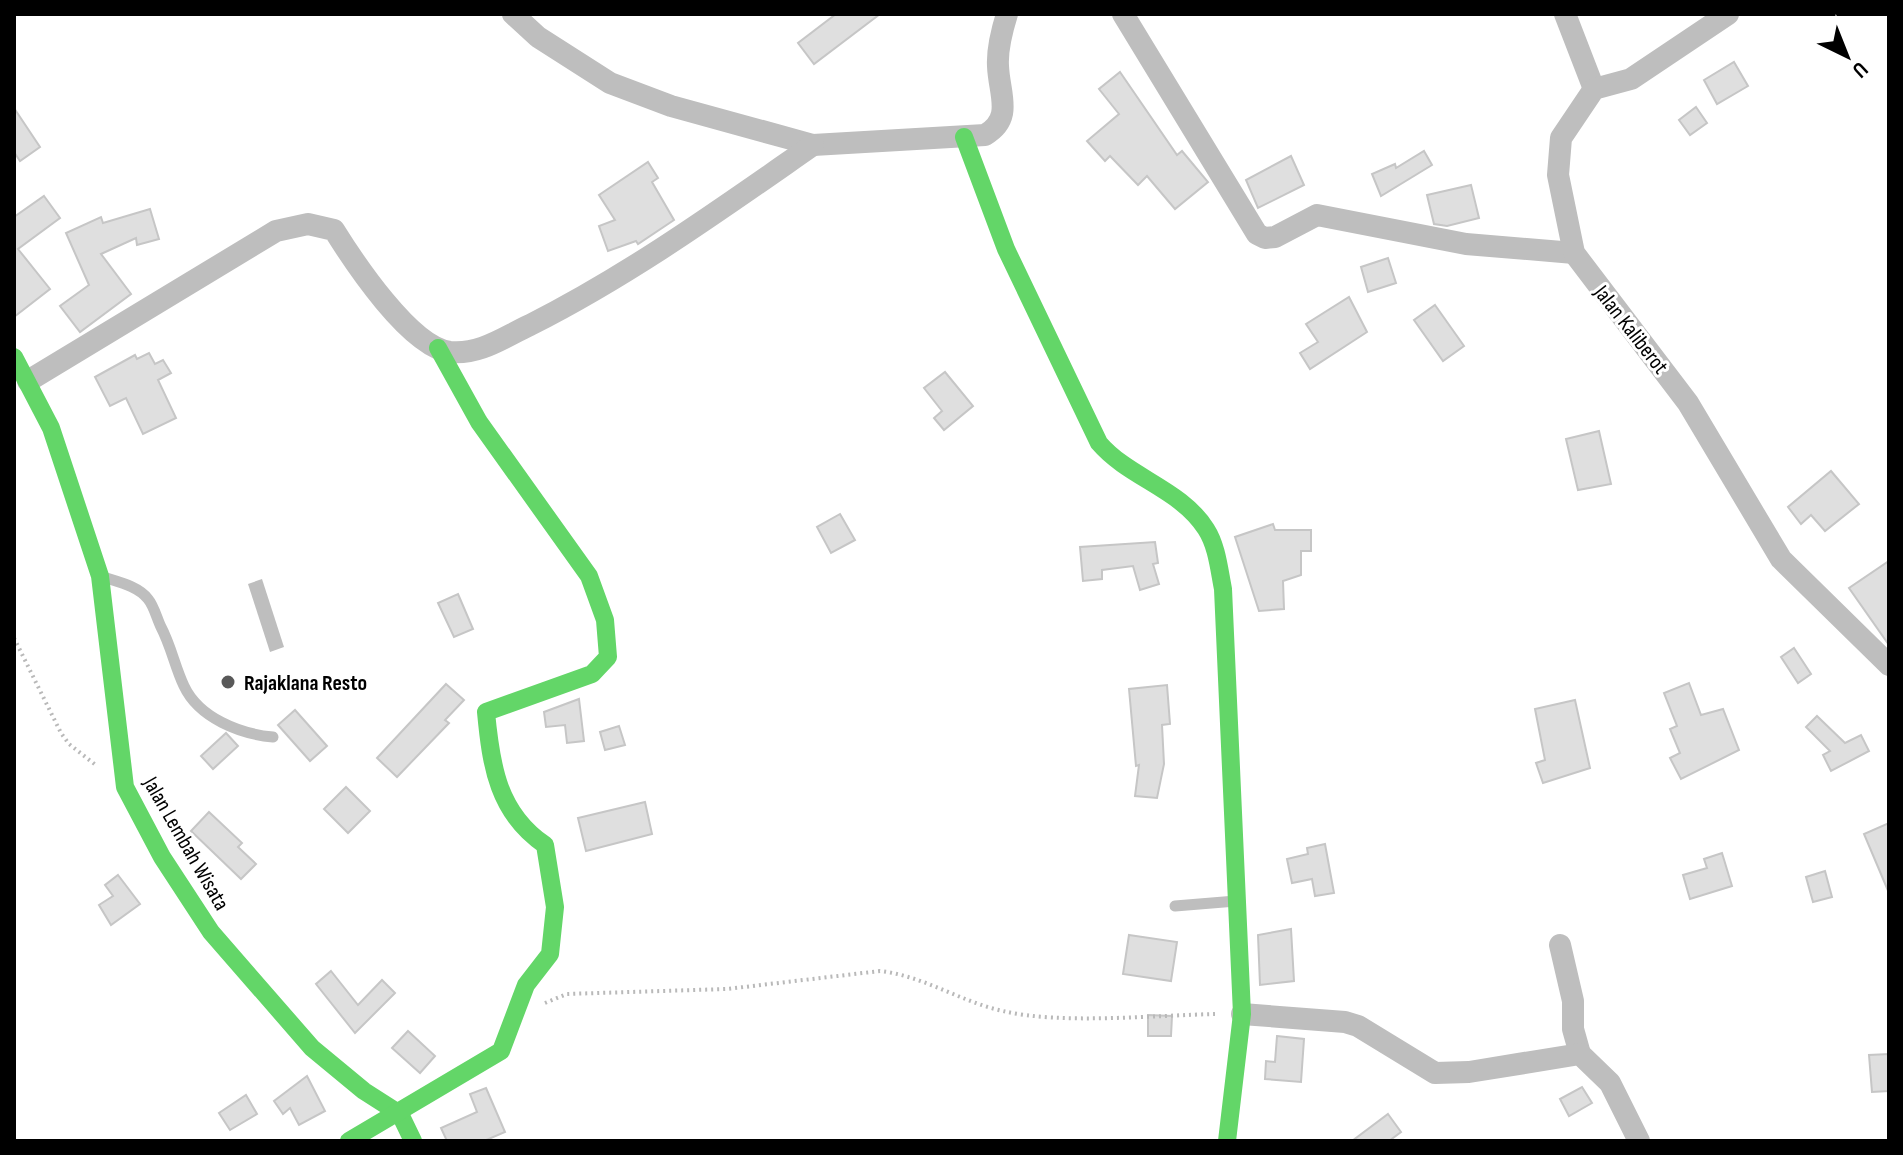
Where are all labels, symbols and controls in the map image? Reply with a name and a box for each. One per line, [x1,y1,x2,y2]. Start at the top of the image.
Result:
north arrow [1807,16,1887,96]
text: U [1846,56,1873,83]
street label: Jalan Kaliberot [1587,279,1674,380]
place label: Rajaklana Resto [244,670,367,697]
marker: Rajaklana Resto [219,673,237,691]
street label: Jalan Lembah Wisata [136,771,235,915]

